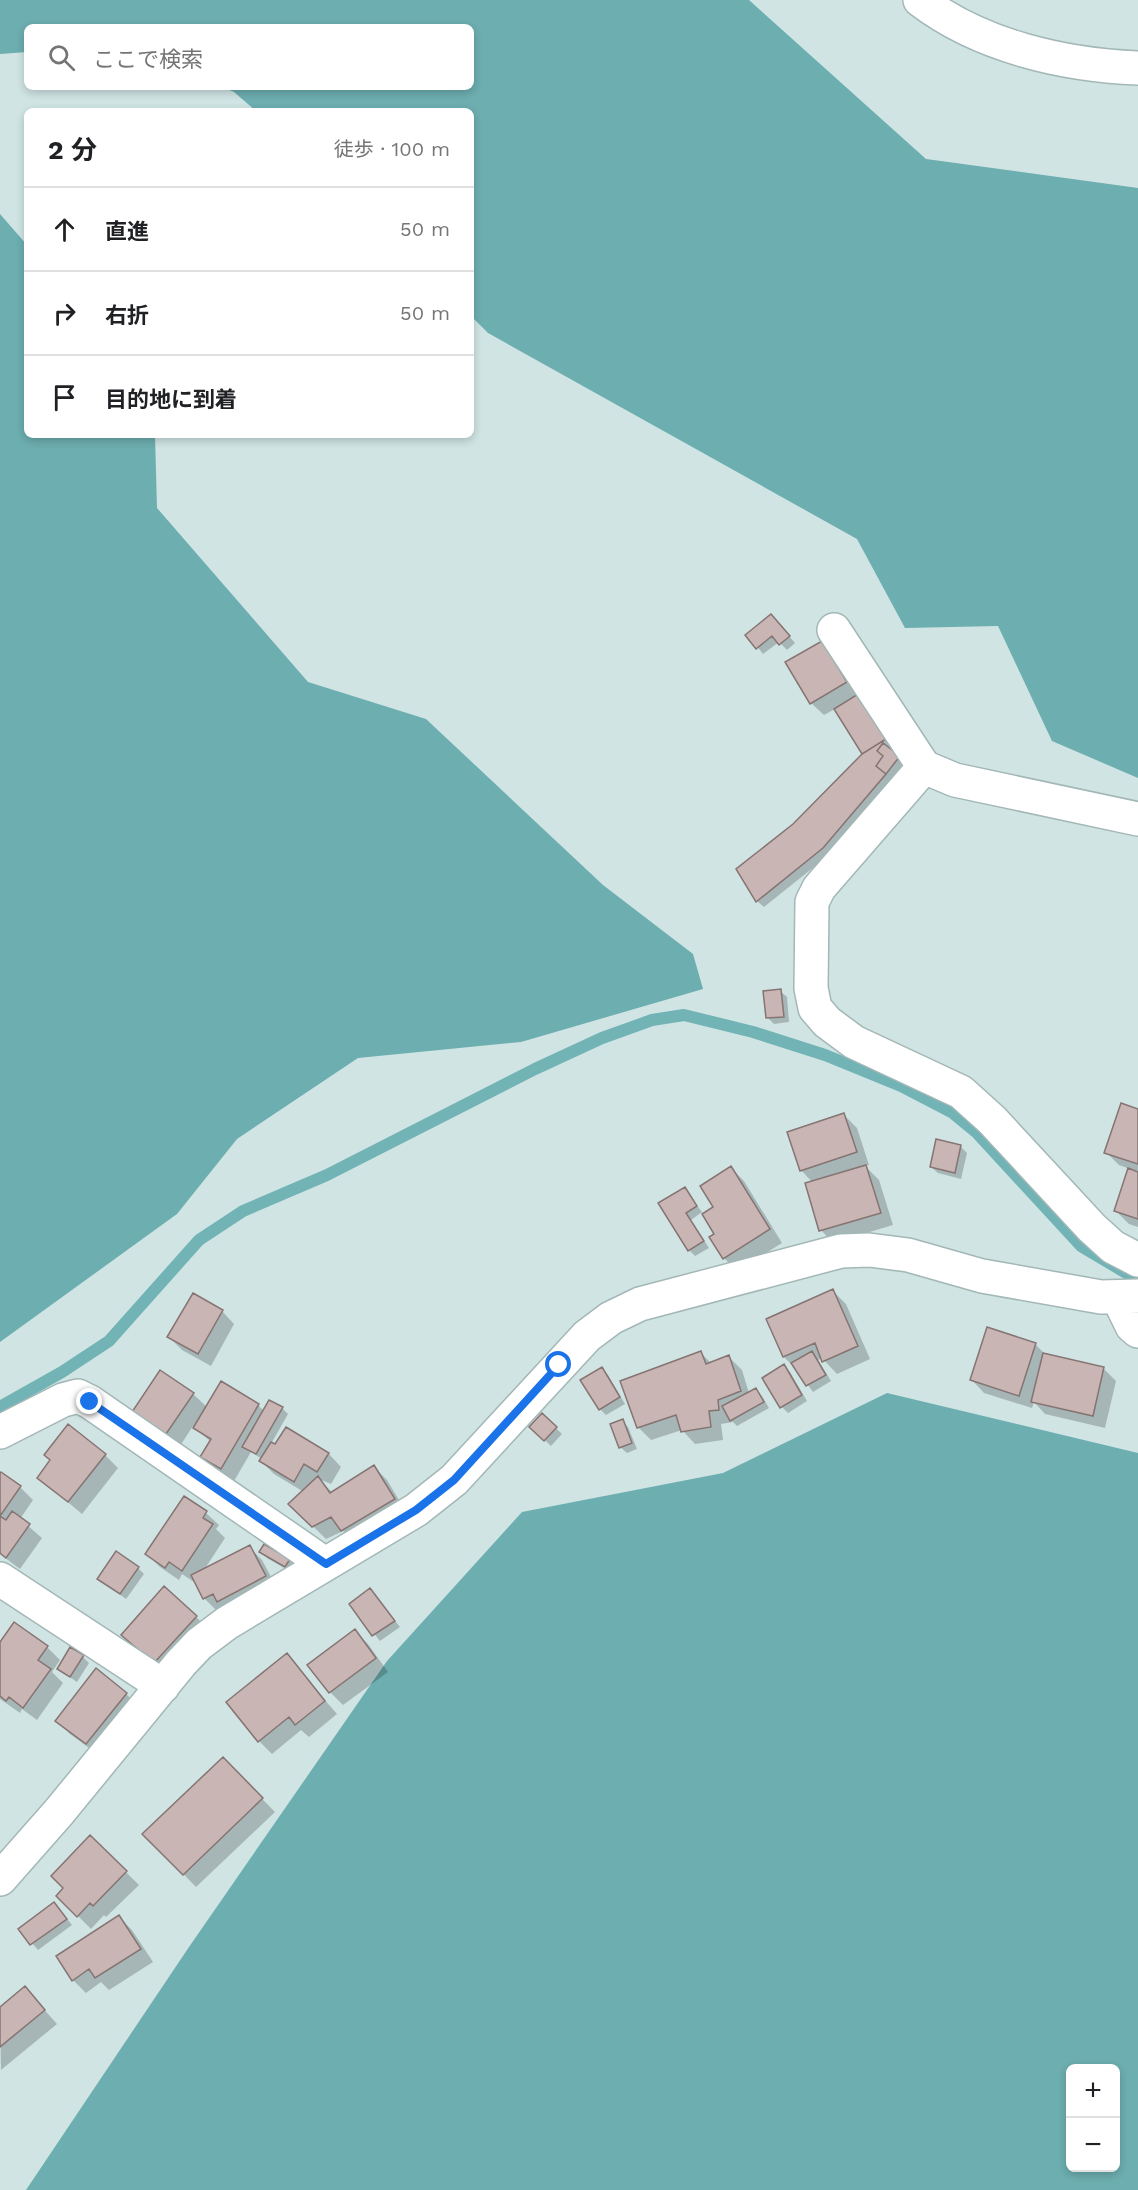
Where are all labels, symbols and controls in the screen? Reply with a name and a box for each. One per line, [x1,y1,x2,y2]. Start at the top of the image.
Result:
search box [24,24,474,90]
icon: search [45,41,78,74]
text: ここで検索 [93,47,203,72]
text: 2 分 [48,135,97,165]
text: 徒歩 · 100 m [334,137,450,161]
icon: ahead [48,213,81,246]
text: 50 m [400,217,450,241]
text: 直進 [105,219,149,244]
icon: right [48,297,81,330]
text: 50 m [400,301,450,325]
text: 右折 [105,303,149,328]
icon: arrive [48,381,81,414]
text: 目的地に到着 [105,387,237,412]
route start [545,1351,571,1377]
route end [76,1388,102,1414]
map controls [1066,2064,1120,2172]
button: + [1066,2064,1120,2118]
button: − [1066,2118,1120,2172]

